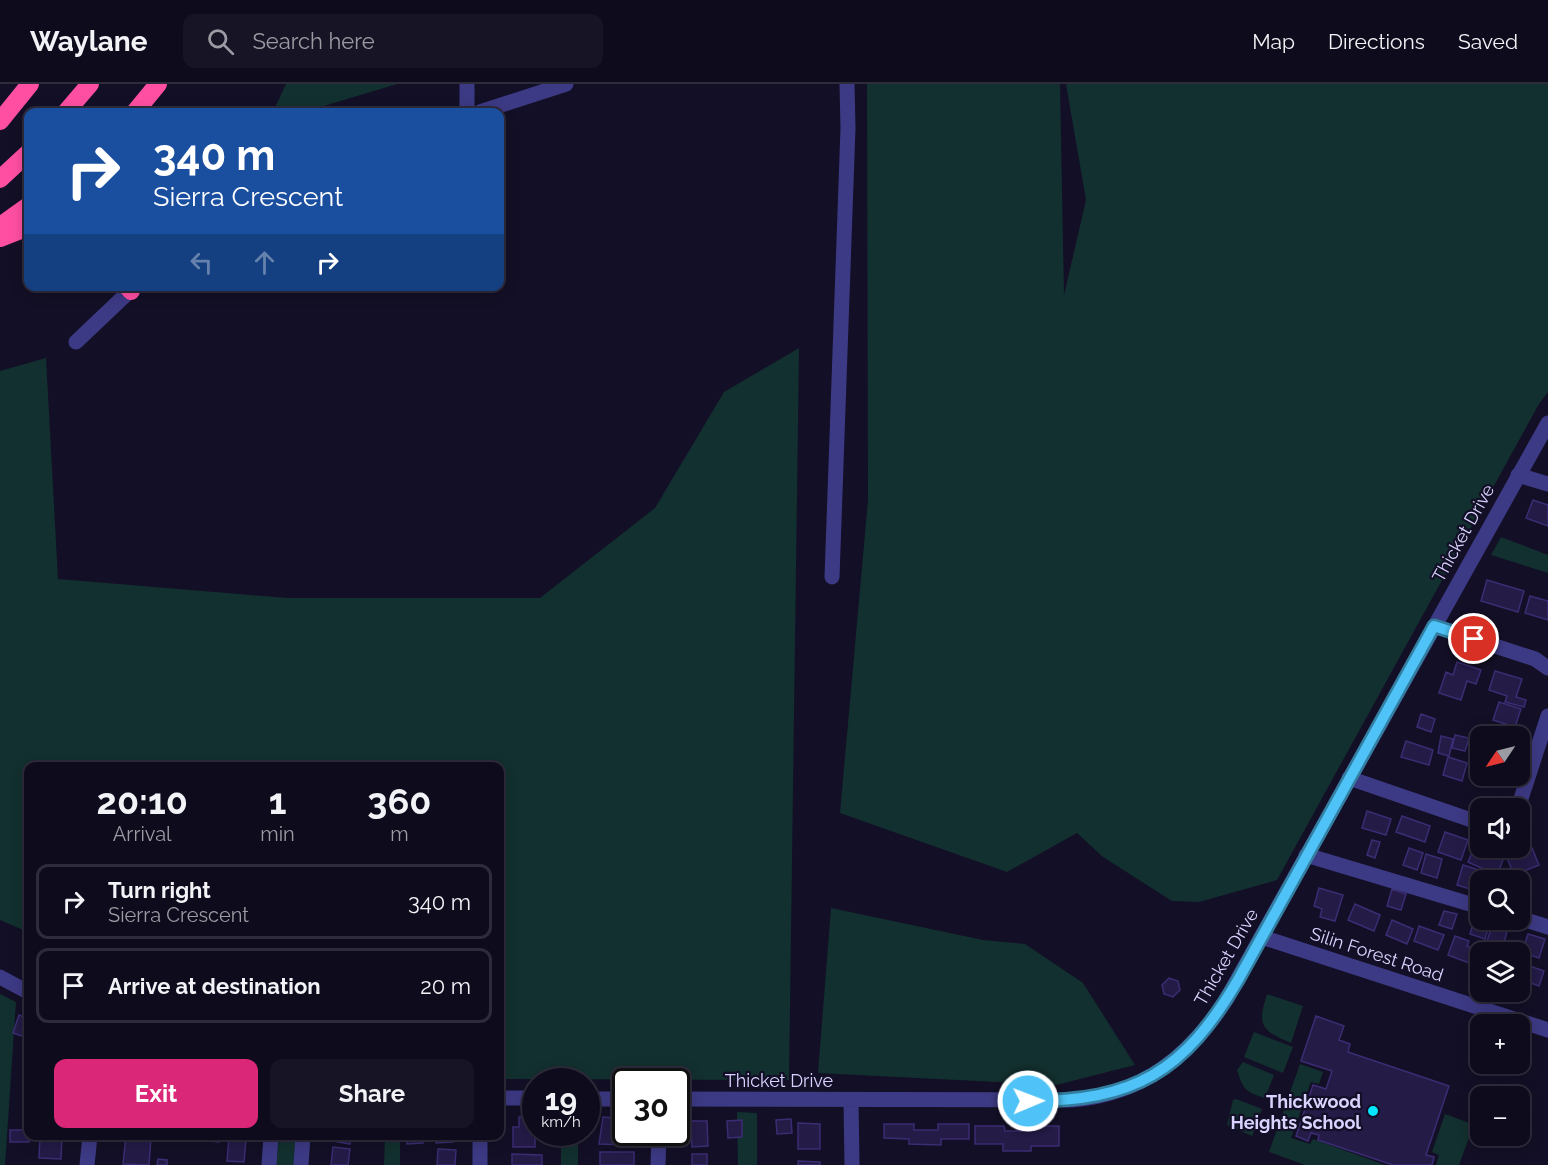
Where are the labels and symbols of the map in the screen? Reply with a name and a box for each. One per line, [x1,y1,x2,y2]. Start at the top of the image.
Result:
street label: Thicket Drive [1428,480,1499,585]
pin [1448,613,1499,664]
north arrow [1470,726,1530,786]
street label: Thicket Drive [1190,904,1262,1009]
street label: Silin Forest Road [1308,923,1446,985]
speed limit sign: 30 [612,1068,690,1146]
position arrow [996,1069,1060,1133]
street label: Thicket Drive [725,1070,834,1091]
place label: Thickwood Heights School [1230,1091,1361,1133]
marker: Thickwood Heights School [1366,1104,1380,1118]

